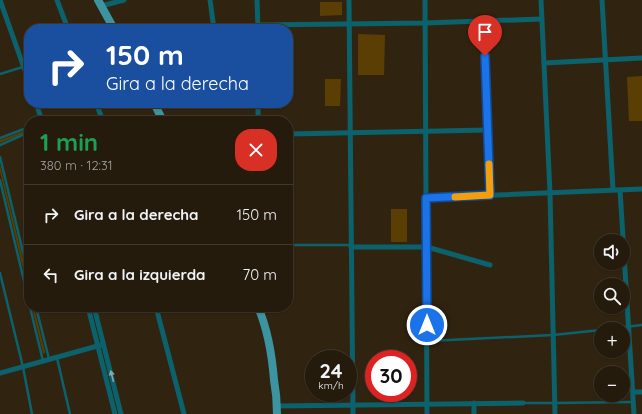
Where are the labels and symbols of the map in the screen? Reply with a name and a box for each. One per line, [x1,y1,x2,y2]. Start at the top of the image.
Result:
pin [468,15,502,56]
position arrow [406,304,448,346]
speed limit sign: 30 [365,350,417,402]
one-way arrow [108,370,114,382]

